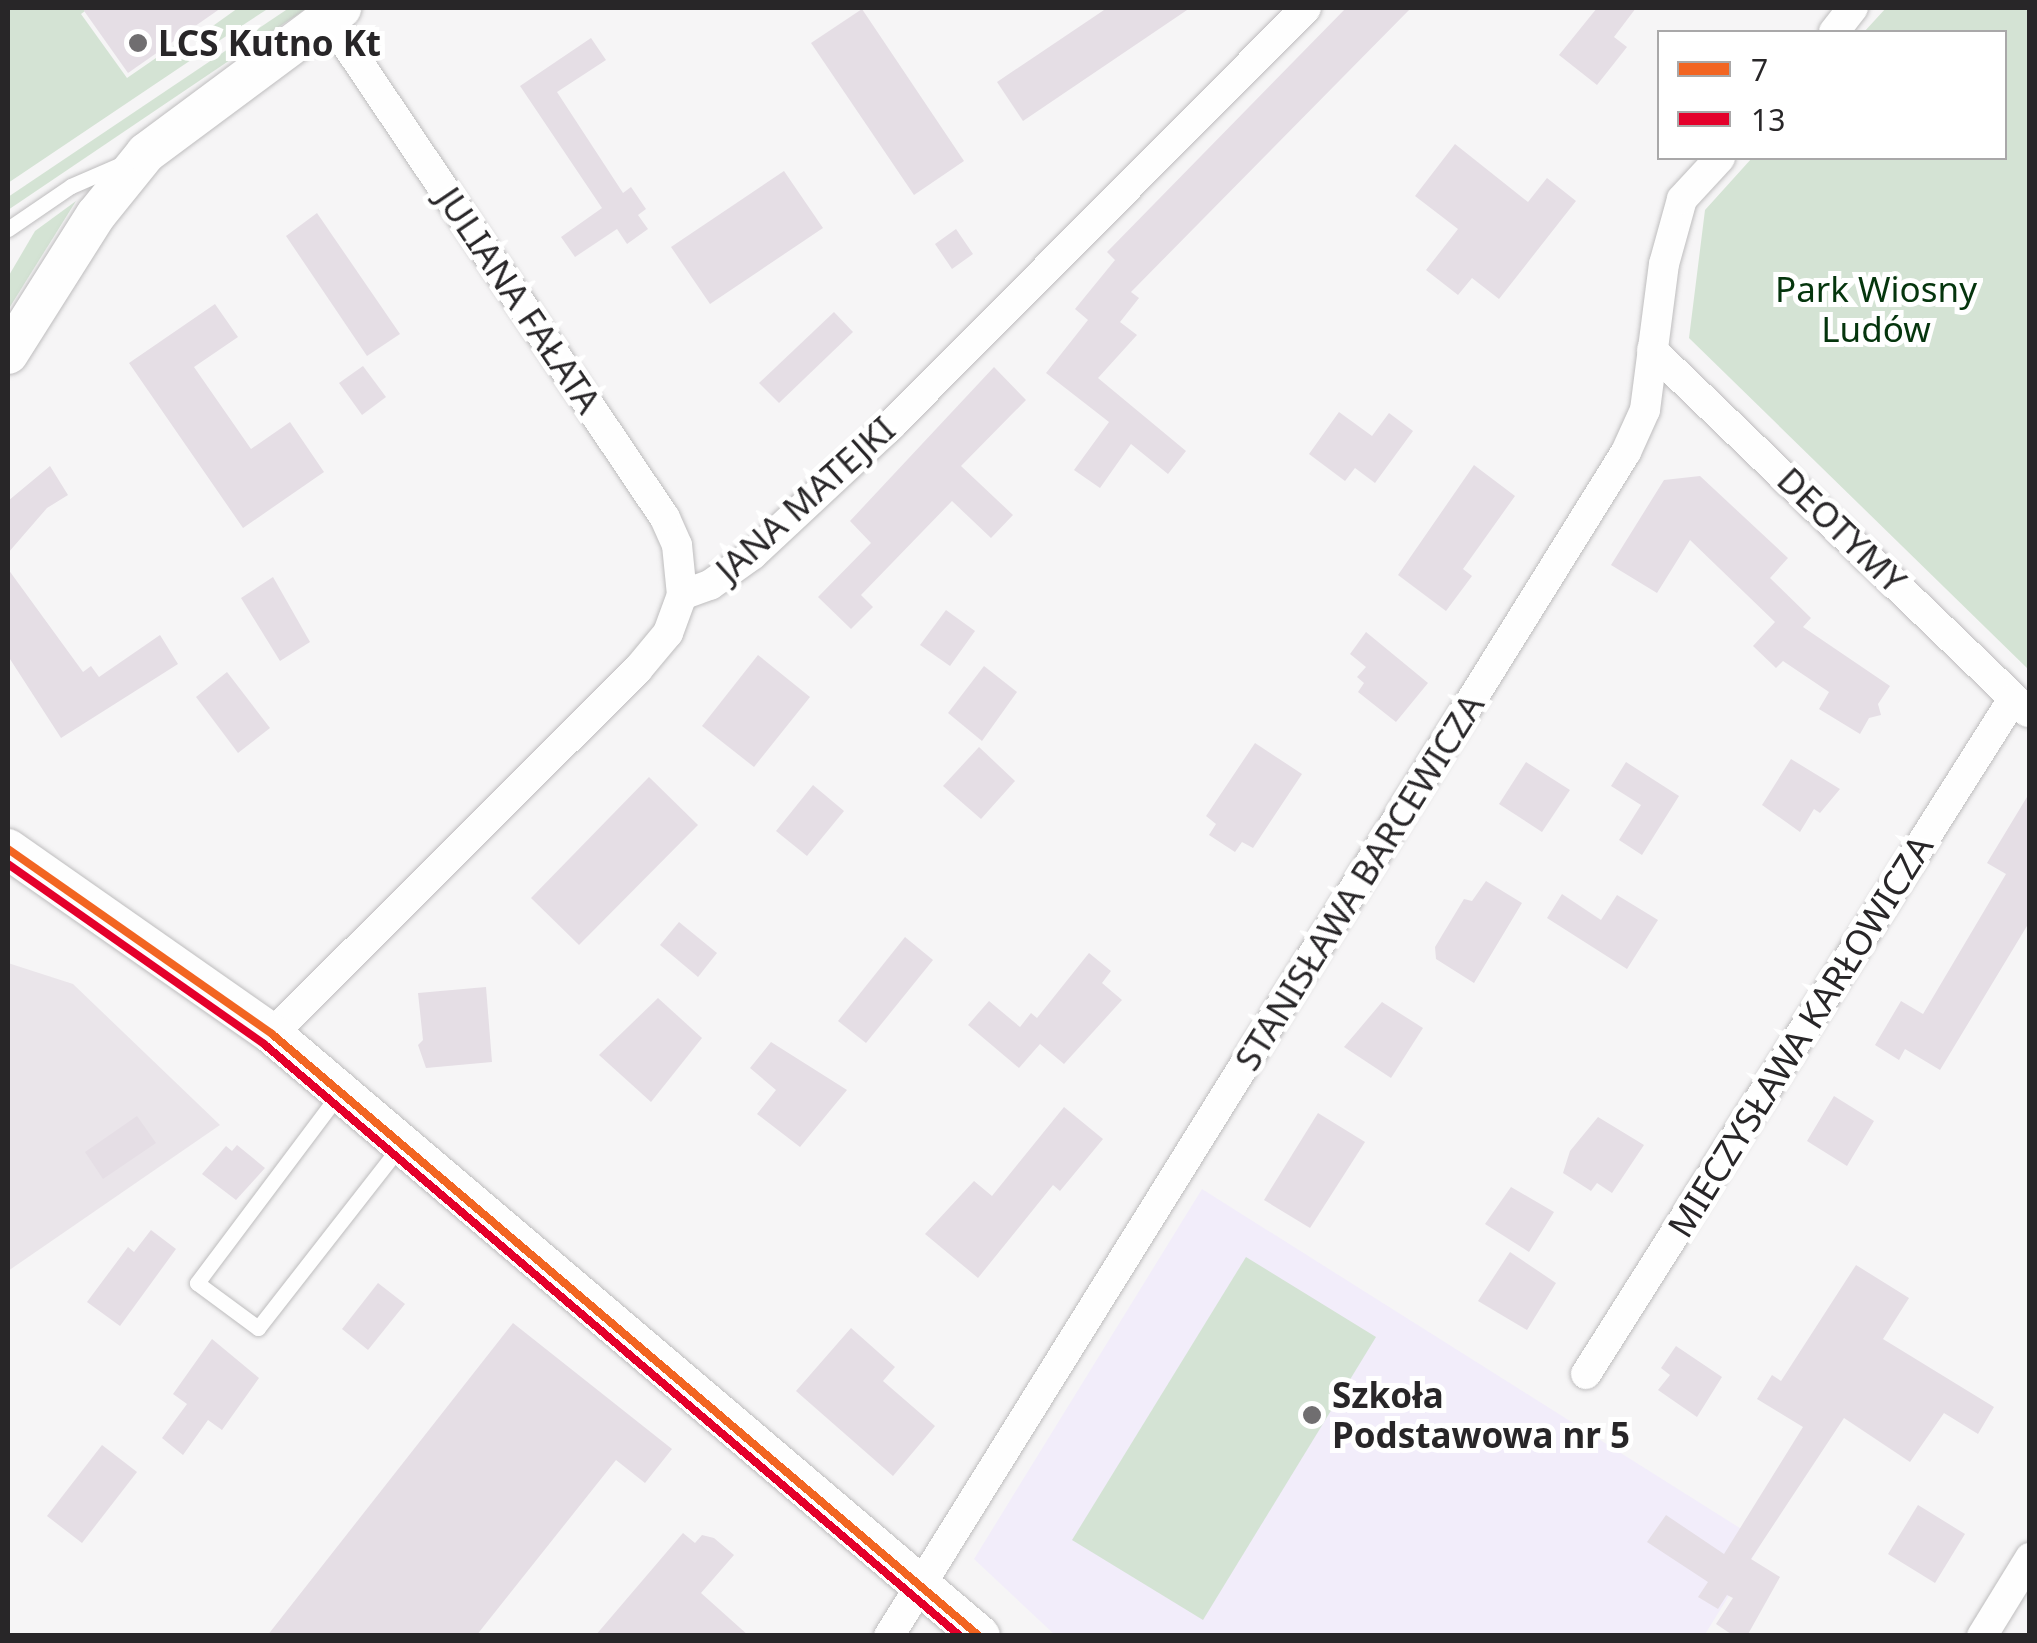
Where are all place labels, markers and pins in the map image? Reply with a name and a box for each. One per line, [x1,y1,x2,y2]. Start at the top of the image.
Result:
place label: LCS Kutno Kt [158,22,381,64]
marker: LCS Kutno Kt [127,32,149,54]
place label: Szkoła Podstawowa nr 5 [1332,1374,1630,1456]
marker: Szkoła Podstawowa nr 5 [1301,1404,1323,1426]

